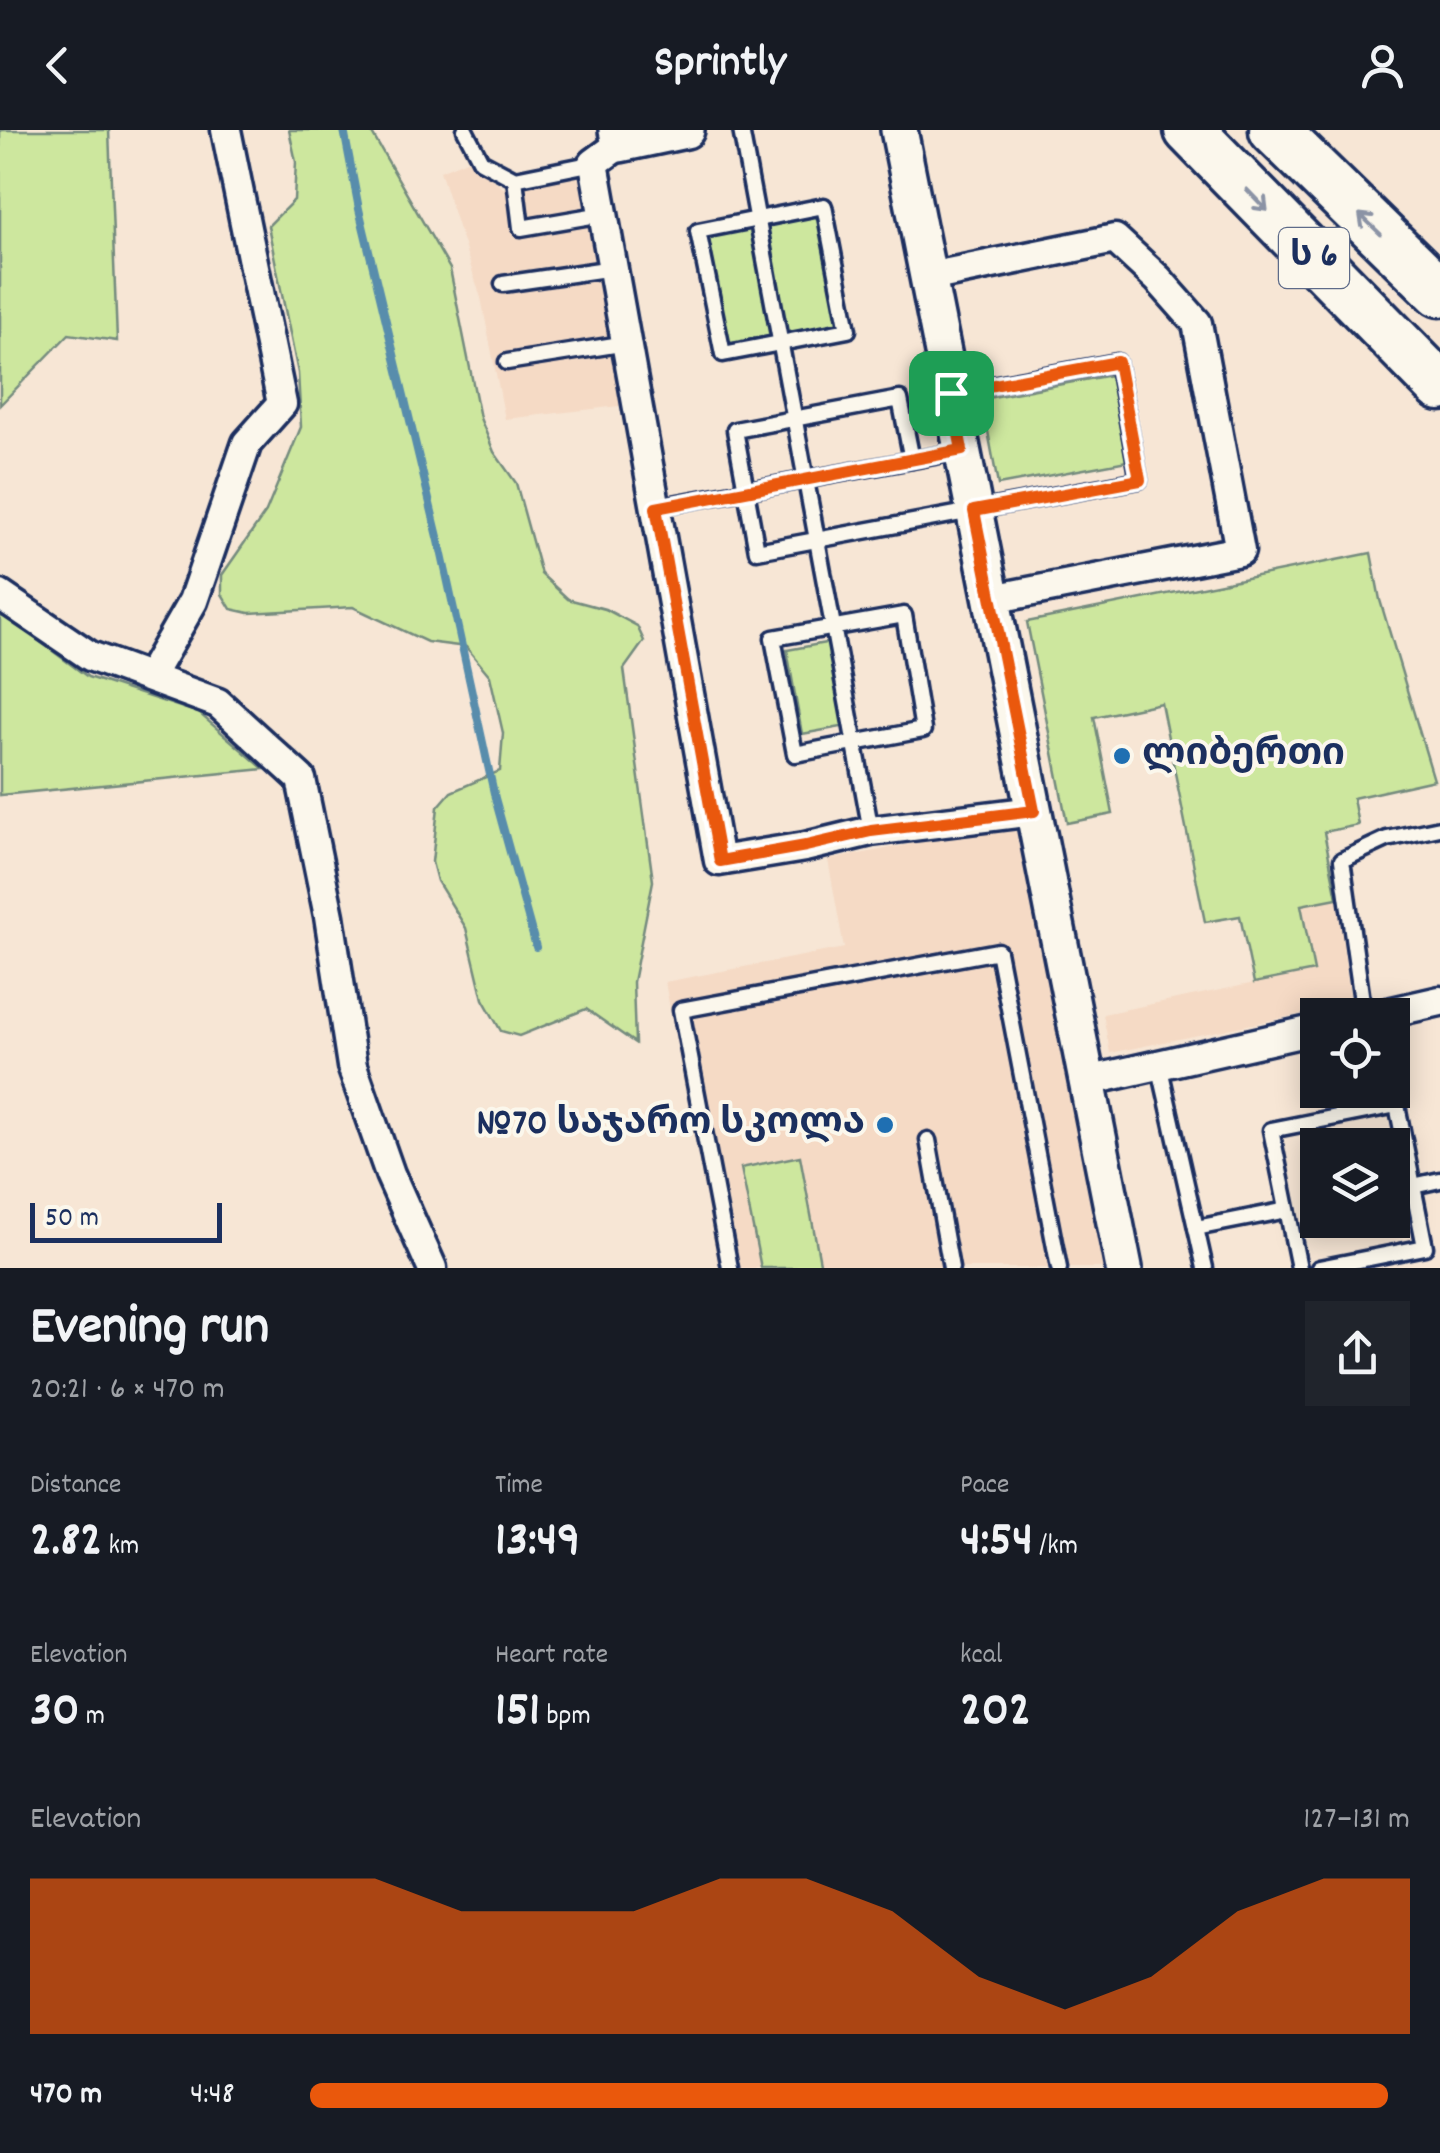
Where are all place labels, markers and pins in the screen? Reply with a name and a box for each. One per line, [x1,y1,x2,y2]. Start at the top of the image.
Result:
pin [909,351,994,436]
place label: ლიბერთი [1142,729,1345,784]
marker: ლიბერთი [1111,745,1133,767]
place label: №70 საჯარო სკოლა [474,1098,865,1153]
marker: №70 საჯარო სკოლა [874,1114,896,1136]

